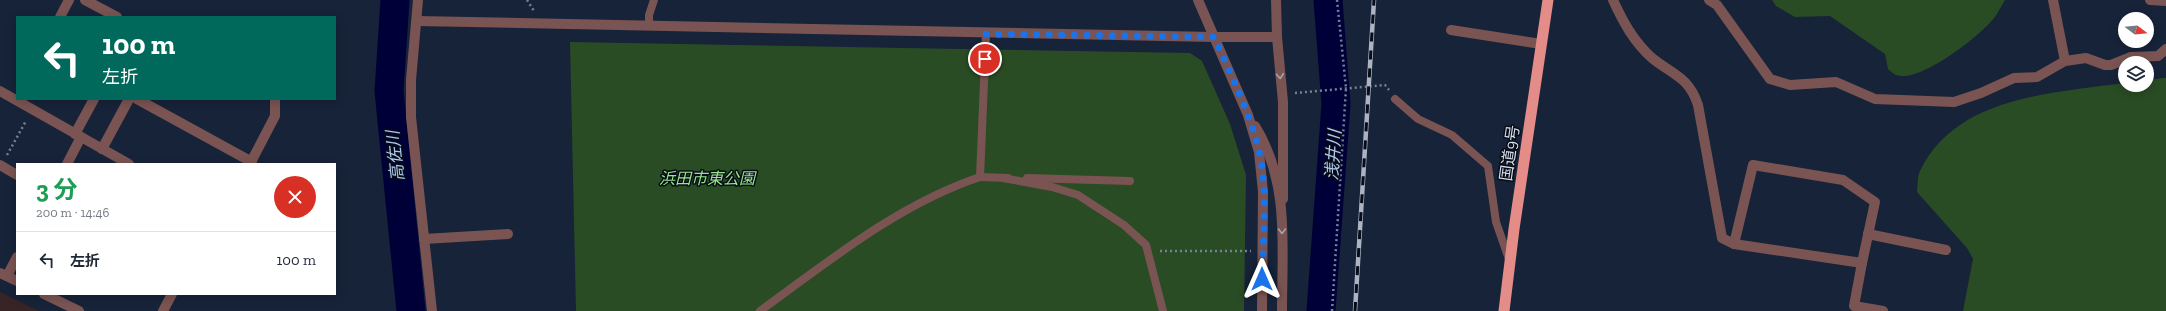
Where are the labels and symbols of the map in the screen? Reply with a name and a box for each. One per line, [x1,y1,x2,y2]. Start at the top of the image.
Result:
north arrow [2118,12,2154,48]
pin [968,42,1002,76]
one-way arrow [1276,73,1285,79]
street label: 国道9号 [1496,124,1523,182]
water label: 浅井川 [1321,127,1345,181]
water label: 高佐川 [382,128,408,182]
park label: 浜田市東公園 [659,169,757,188]
one-way arrow [1278,228,1286,234]
position arrow [1241,258,1283,300]

